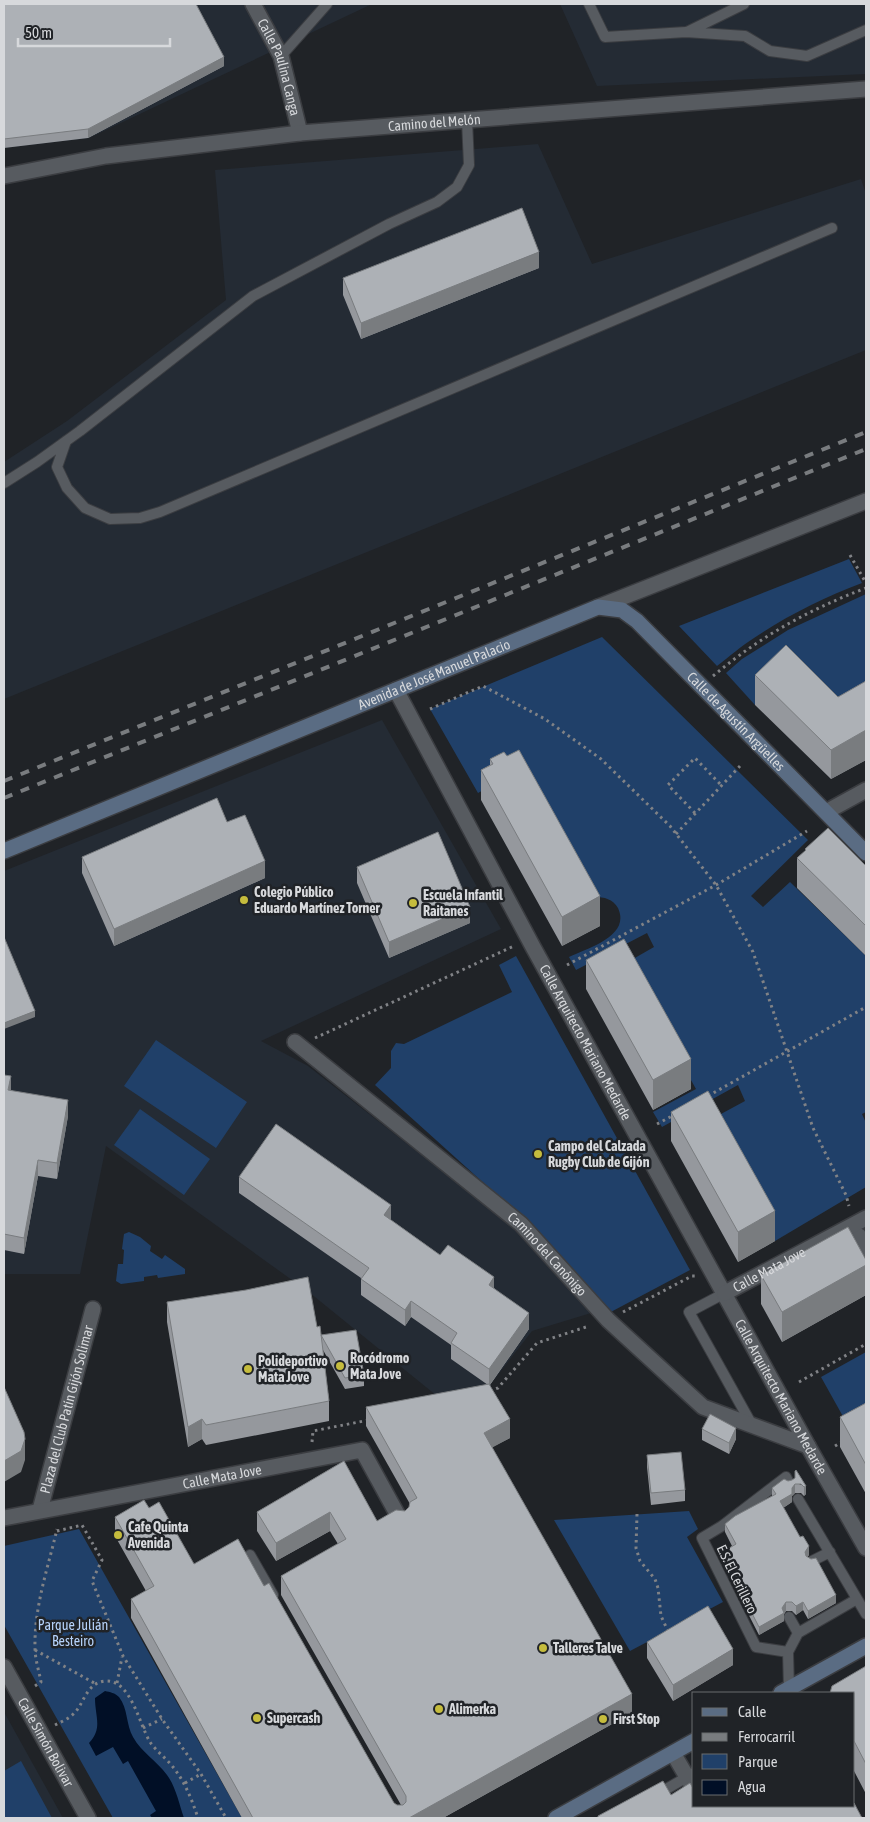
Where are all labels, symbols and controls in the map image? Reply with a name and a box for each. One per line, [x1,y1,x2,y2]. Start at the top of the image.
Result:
scale bar [18,15,170,47]
street label: Calle Paulina Canga [254,16,303,117]
text: 50 m [25,24,52,41]
street label: Camino del Melón [387,111,481,134]
street label: Avenida de José Manuel Palacio [356,636,513,713]
street label: Calle de Agustín Argüelles [684,669,788,774]
place label: Colegio Público Eduardo Martínez Torner [254,884,381,916]
place label: Escuela Infantil Raitanes [423,887,503,919]
marker: Colegio Público Eduardo Martínez Torner [238,894,250,906]
marker: Escuela Infantil Raitanes [407,897,419,909]
street label: Calle Arquitecto Mariano Medarde [536,962,635,1123]
place label: Campo del Calzada Rugby Club de Gijón [548,1138,650,1170]
marker: Campo del Calzada Rugby Club de Gijón [532,1148,544,1160]
street label: Camino del Canónigo [505,1209,590,1299]
street label: Calle Mata Jove [730,1244,808,1295]
street label: Calle Arquitecto Mariano Medarde [732,1316,831,1477]
street label: Plaza del Club Patín Gijón Solimar [37,1323,97,1495]
place label: Rocódromo Mata Jove [350,1350,410,1382]
place label: Polideportivo Mata Jove [258,1353,328,1385]
marker: Rocódromo Mata Jove [334,1360,346,1372]
marker: Polideportivo Mata Jove [242,1363,254,1375]
street label: Calle Mata Jove [181,1461,263,1492]
place label: Cafe Quinta Avenida [127,1519,189,1551]
marker: Cafe Quinta Avenida [112,1529,124,1541]
street label: E.S. El Cerillero [713,1542,761,1616]
park label: Parque Julián Besteiro [38,1617,108,1649]
place label: Talleres Talve [553,1640,623,1656]
marker: Talleres Talve [537,1642,549,1654]
legend [692,1692,855,1807]
street label: Calle Simón Bolivar [15,1695,77,1790]
place label: Alimerka [448,1701,497,1717]
marker: Alimerka [433,1703,445,1715]
text: Calle [738,1703,767,1720]
place label: Supercash [267,1710,320,1726]
place label: First Stop [613,1711,660,1727]
marker: Supercash [251,1712,263,1724]
marker: First Stop [597,1713,609,1725]
text: Ferrocarril [738,1728,795,1745]
text: Parque [738,1753,778,1770]
text: Agua [738,1778,766,1795]

